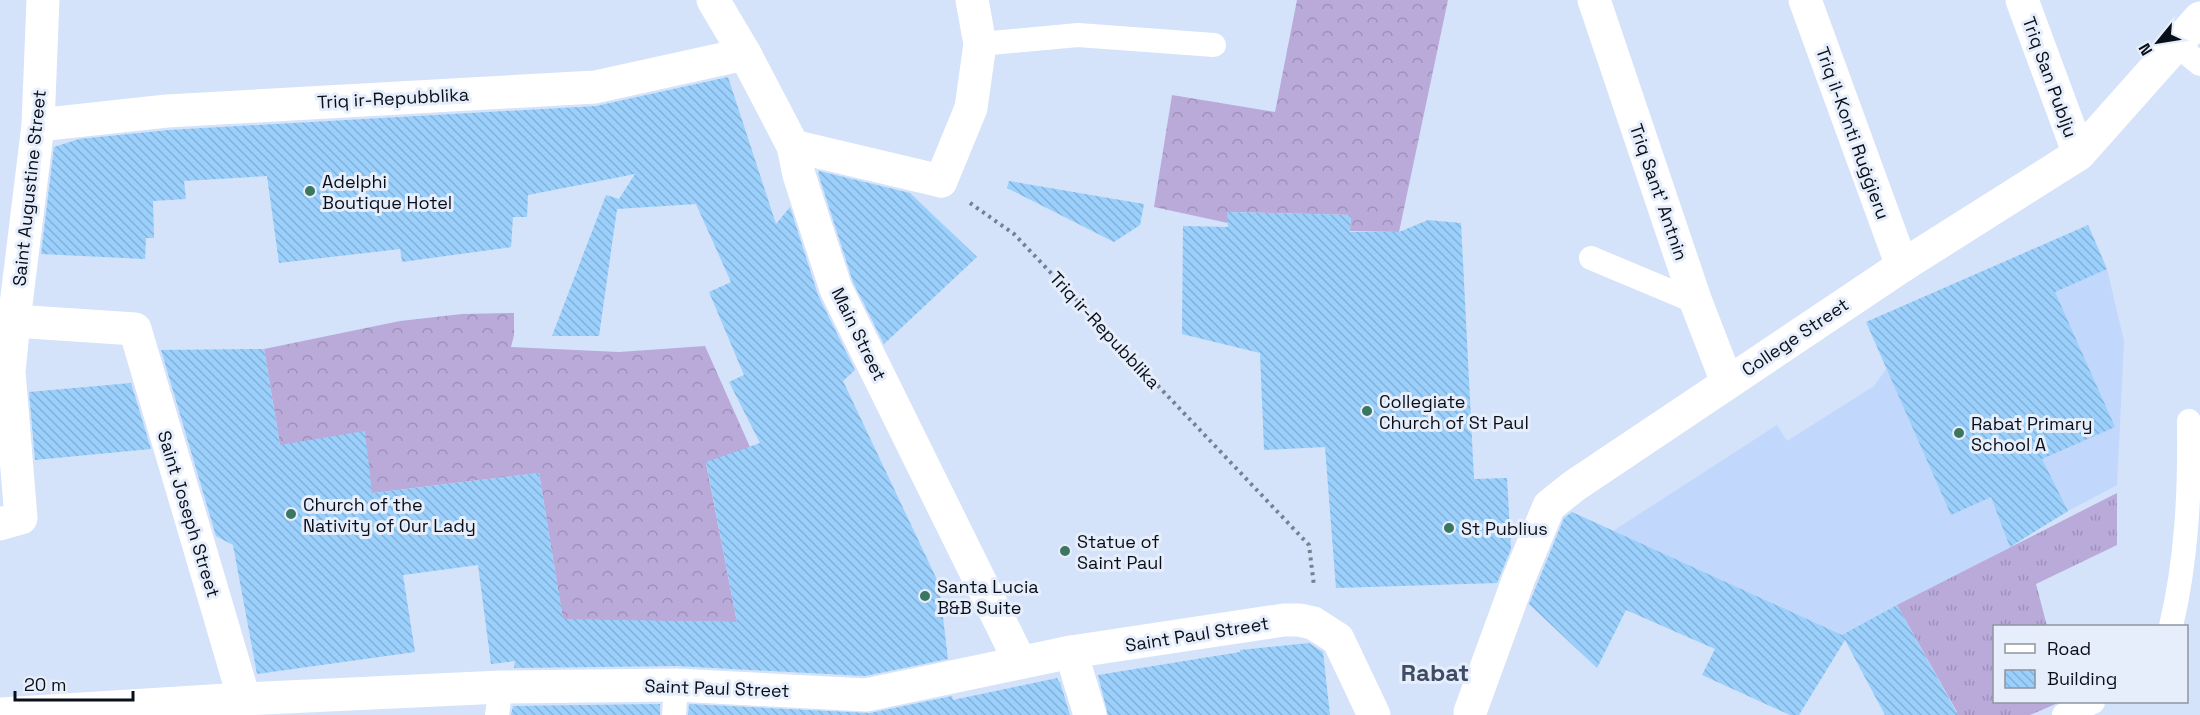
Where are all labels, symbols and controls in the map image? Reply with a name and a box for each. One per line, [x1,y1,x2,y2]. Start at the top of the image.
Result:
north arrow [2128,12,2188,72]
street label: Triq San Publju [2017,13,2083,141]
text: N [2134,39,2157,59]
street label: Triq il-Konti Ruġġieru [1811,44,1895,222]
street label: Triq ir-Repubblika [316,83,470,113]
street label: Saint Augustine Street [7,89,51,287]
street label: Triq Sant' Antnin [1625,121,1693,263]
place label: Adelphi Boutique Hotel [322,170,452,214]
marker: Adelphi Boutique Hotel [303,184,317,198]
street label: Triq ir-Repubblika [1045,267,1165,393]
street label: Main Street [827,284,891,384]
street label: College Street [1737,293,1853,381]
place label: Collegiate Church of St Paul [1379,390,1529,434]
marker: Collegiate Church of St Paul [1360,404,1374,418]
place label: Rabat Primary School A [1971,412,2093,456]
marker: Rabat Primary School A [1952,426,1966,440]
street label: Saint Joseph Street [153,428,225,600]
place label: Church of the Nativity of Our Lady [303,493,476,537]
marker: Church of the Nativity of Our Lady [284,507,298,521]
place label: St Publius [1461,517,1548,540]
marker: St Publius [1442,521,1456,535]
place label: Statue of Saint Paul [1077,530,1163,574]
marker: Statue of Saint Paul [1058,544,1072,558]
place label: Santa Lucia B&B Suite [937,575,1039,619]
marker: Santa Lucia B&B Suite [918,589,932,603]
street label: Saint Paul Street [1123,611,1271,657]
legend [1993,625,2188,703]
text: Road [2047,637,2091,660]
district label: Rabat [1401,657,1469,688]
scale bar [15,664,134,702]
text: Building [2047,667,2117,690]
text: 20 m [24,673,67,696]
street label: Saint Paul Street [644,674,790,702]

